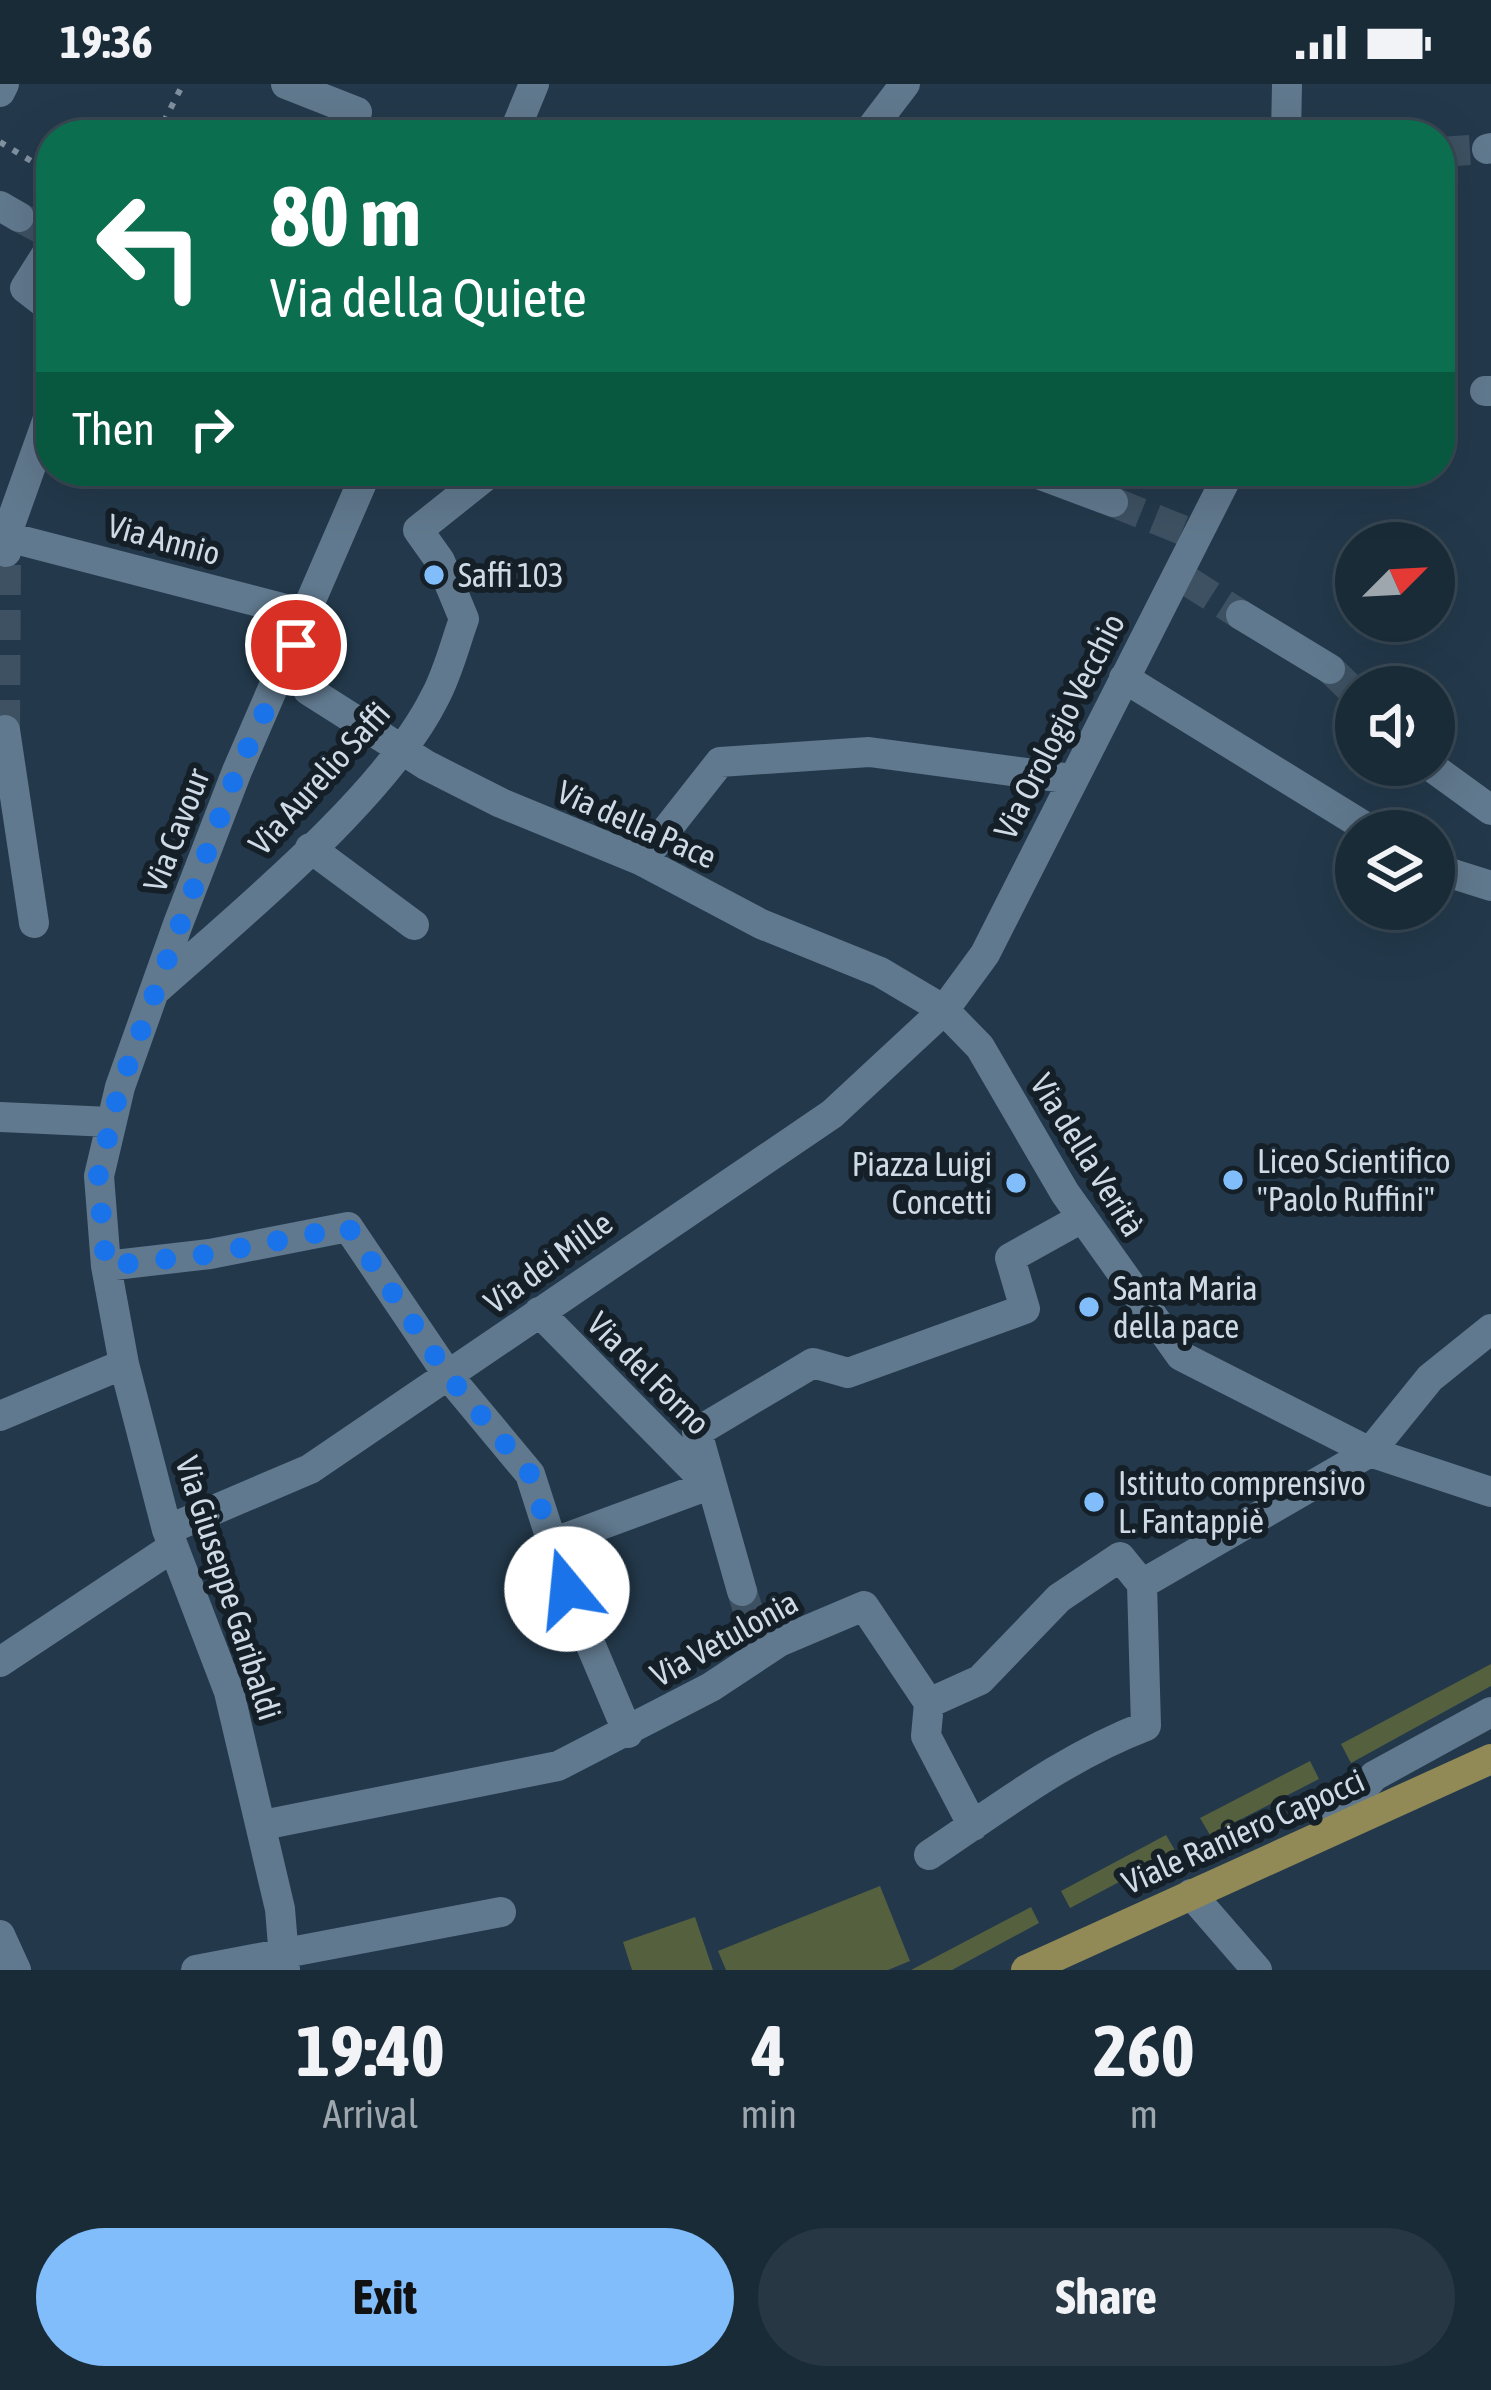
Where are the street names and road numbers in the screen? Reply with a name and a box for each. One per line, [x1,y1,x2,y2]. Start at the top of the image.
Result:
street label: Via Annio [104,506,224,572]
street label: Via Orologio Vecchio [986,607,1132,845]
street label: Via Aurelio Saffi [241,694,397,862]
street label: Via Cavour [135,762,217,897]
street label: Via della Pace [552,772,722,876]
street label: Via della Verità [1023,1067,1153,1243]
street label: Via dei Mille [477,1203,619,1321]
street label: Via del Forno [580,1304,718,1442]
street label: Via Giuseppe Garibaldi [168,1451,290,1725]
street label: Via Vetulonia [644,1582,804,1694]
street label: Viale Raniero Capocci [1116,1761,1370,1901]

